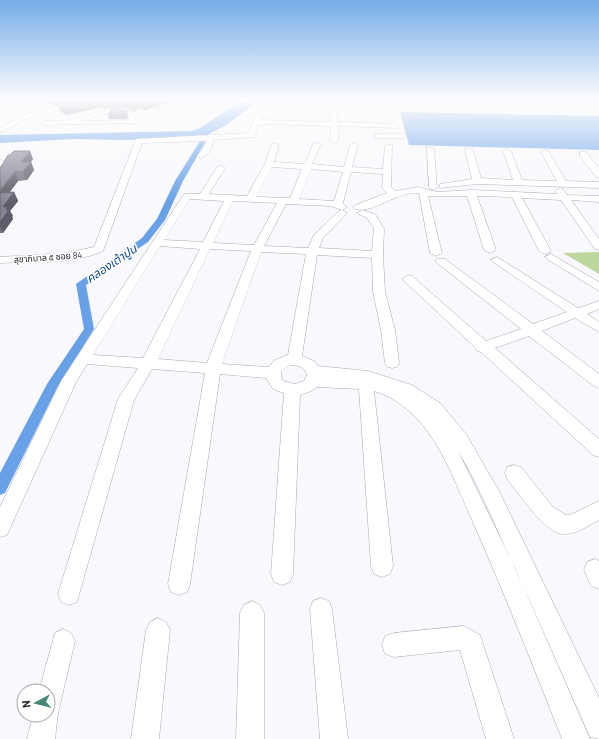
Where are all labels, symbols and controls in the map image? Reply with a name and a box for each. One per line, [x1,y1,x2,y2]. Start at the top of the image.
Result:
water label: คลองเต้าปูน [83,241,141,287]
street label: สุขาภิบาล ๕ ซอย 84 [13,249,83,265]
north arrow [16,683,56,723]
text: N [19,700,32,709]

